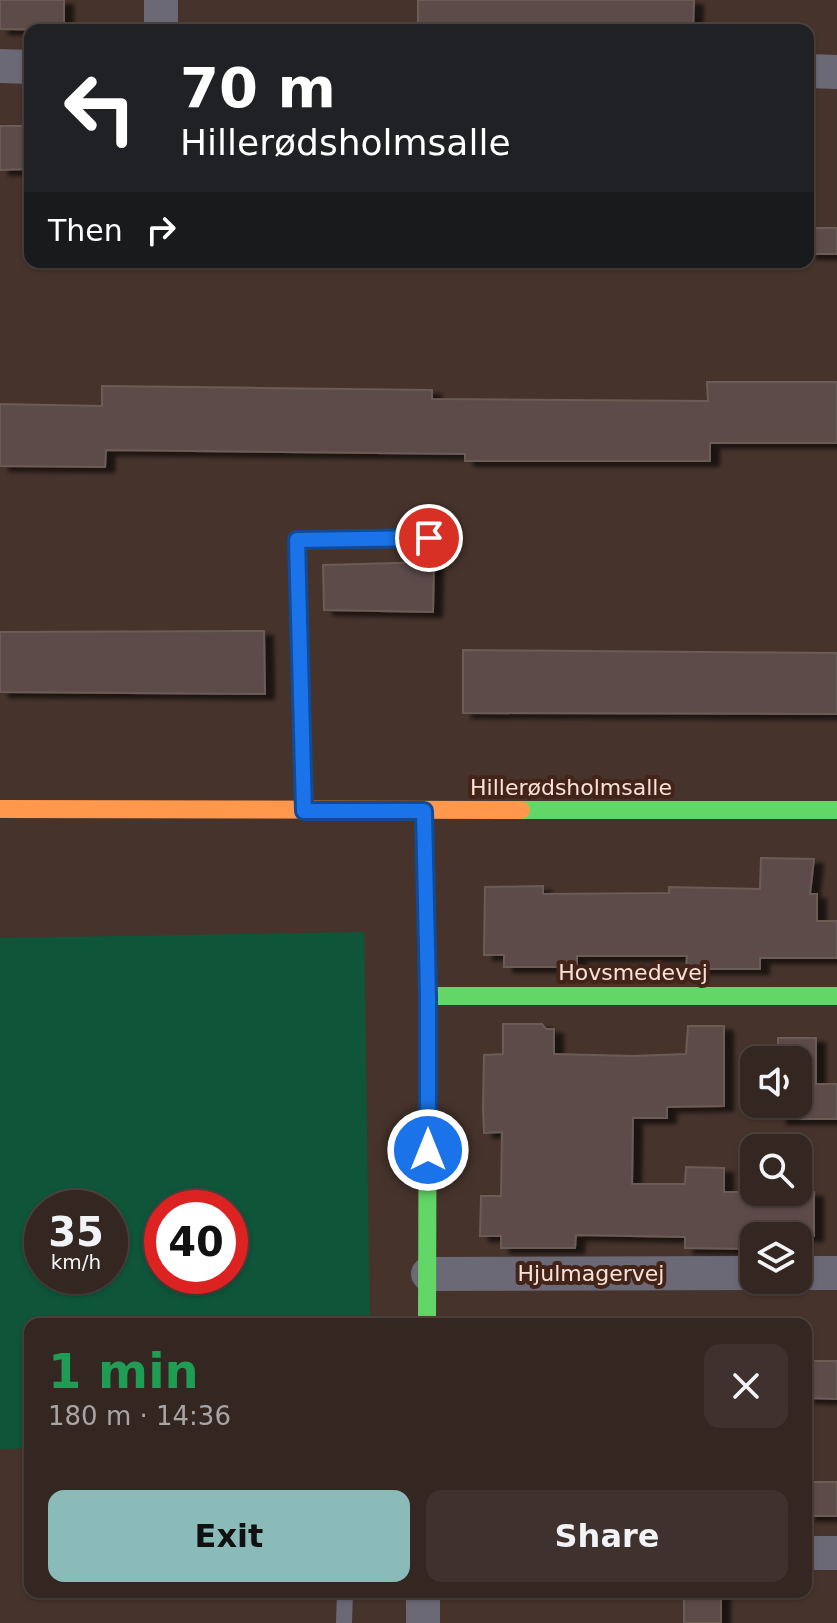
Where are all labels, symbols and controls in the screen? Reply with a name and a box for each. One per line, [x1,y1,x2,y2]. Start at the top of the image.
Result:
text: 70 m [180,55,336,120]
icon: left [48,56,152,160]
text: Hillerødsholmsalle [180,122,511,163]
icon: right [139,208,183,252]
text: Then [48,213,123,248]
pin [395,504,463,572]
icon: arrive [407,516,451,560]
street label: Hillerødsholmsalle [470,775,672,800]
street label: Hovsmedevej [558,960,708,985]
map controls [740,1046,812,1294]
button: sound [740,1046,812,1118]
position arrow [386,1108,470,1192]
button: search [740,1134,812,1206]
speed limit sign: 40 [144,1190,248,1294]
text: 35 [48,1209,104,1255]
button: layers [740,1222,812,1294]
text: km/h [51,1250,101,1274]
street label: Hjulmagervej [518,1261,664,1286]
text: 1 min [48,1343,199,1399]
button: close [704,1344,788,1428]
text: 180 m · 14:36 [48,1401,231,1431]
button: Exit [48,1490,410,1582]
button: Share [426,1490,788,1582]

